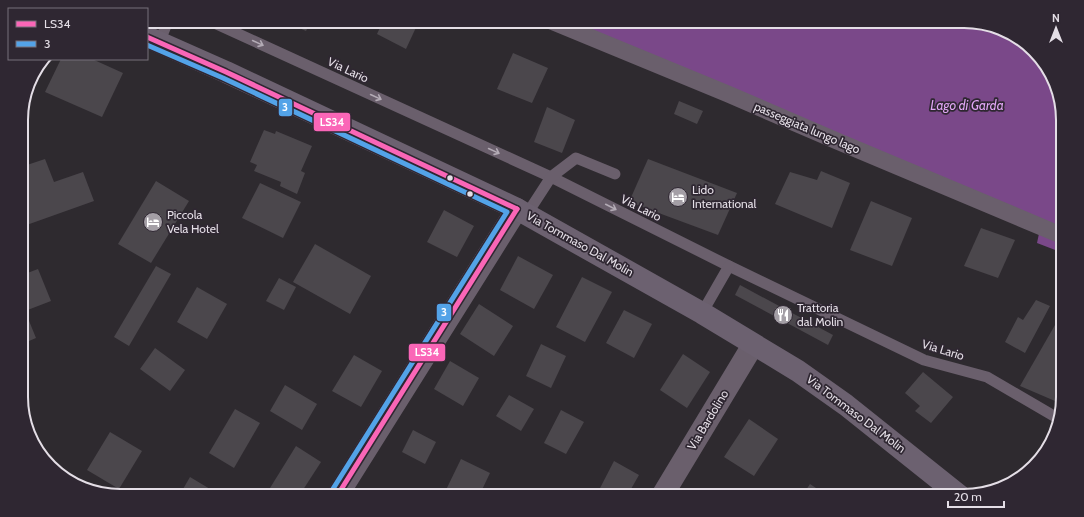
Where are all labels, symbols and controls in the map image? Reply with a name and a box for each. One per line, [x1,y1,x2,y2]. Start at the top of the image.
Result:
legend [8,8,148,60]
north arrow [1036,8,1076,48]
text: N [1052,11,1060,25]
text: LS34 [44,16,71,31]
text: 3 [44,36,51,51]
one-way arrow [251,40,263,47]
street label: Via Lario [325,54,371,86]
one-way arrow [370,94,382,101]
water label: Lago di Garda [930,97,1004,113]
line badge: 3 [278,98,293,117]
street label: passeggiata lungo lago [752,98,863,157]
text: 3 [282,100,288,114]
line badge: LS34 [313,112,351,132]
text: LS34 [320,115,344,129]
one-way arrow [488,148,500,155]
unlabelled marker [445,173,455,183]
place label: Lido International [692,182,757,211]
hotel icon: Lido International [667,186,689,208]
unlabelled marker [465,189,475,199]
street label: Via Lario [618,191,664,224]
one-way arrow [605,204,617,211]
place label: Piccola Vela Hotel [167,207,219,236]
street label: Via Tommaso Dal Molin [524,208,637,279]
hotel icon: Piccola Vela Hotel [142,211,164,233]
place label: Trattoria dal Molin [797,300,844,329]
line badge: 3 [436,303,452,322]
restaurant icon: Trattoria dal Molin [772,304,794,326]
text: 3 [441,305,447,319]
street label: Via Lario [920,336,967,363]
line badge: LS34 [408,343,446,362]
text: LS34 [415,345,439,359]
street label: Via Tommaso Dal Molin [804,371,909,456]
street label: Via Bardolino [684,387,732,452]
scale bar [948,483,1004,509]
text: 20 m [954,489,982,504]

